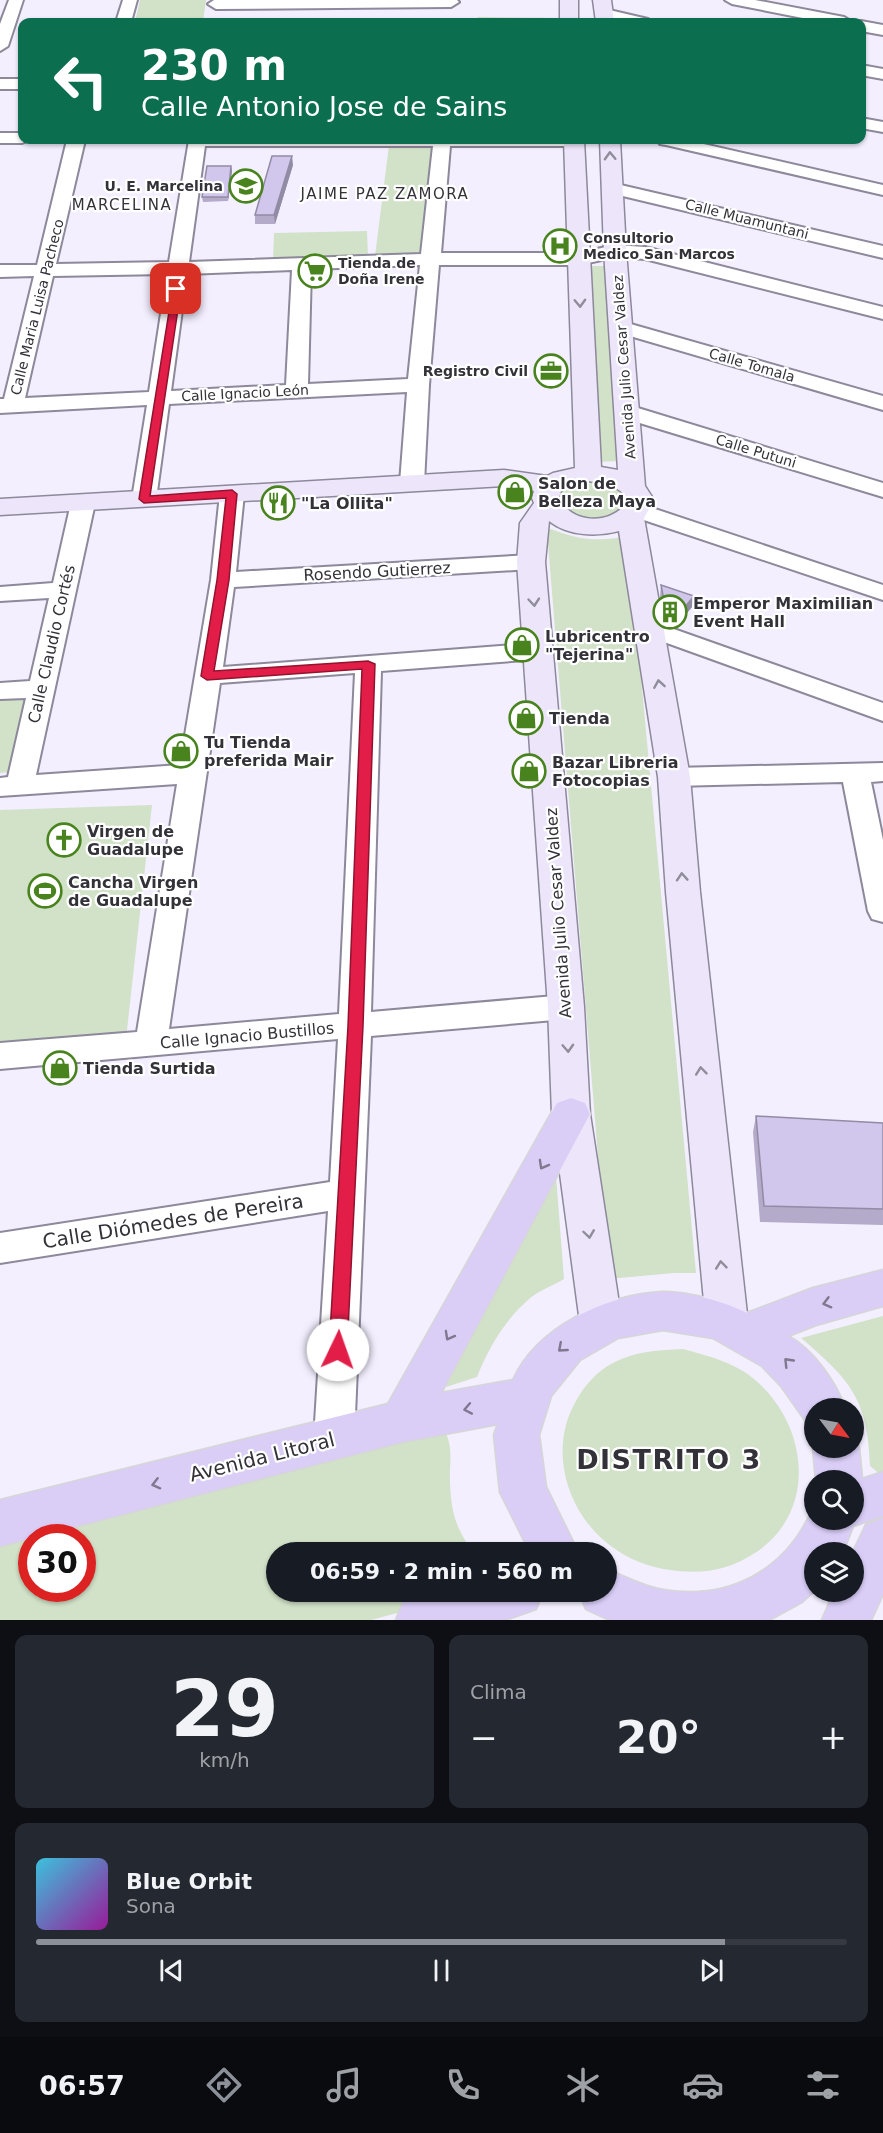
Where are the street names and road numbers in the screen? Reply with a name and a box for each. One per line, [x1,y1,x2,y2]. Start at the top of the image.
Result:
street label: Calle Muamuntani [683,196,811,242]
street label: Calle Maria Luisa Pacheco [7,217,67,397]
street label: Avenida Julio Cesar Valdez [610,274,638,460]
street label: Calle Tomala [707,345,797,385]
street label: Calle Ignacio León [181,382,309,404]
street label: Calle Putuni [714,431,798,471]
street label: Rosendo Gutierrez [303,558,451,585]
street label: Calle Claudio Cortés [24,563,79,725]
street label: Avenida Julio Cesar Valdez [542,807,575,1019]
street label: Calle Ignacio Bustillos [159,1018,335,1053]
street label: Calle Diómedes de Pereira [41,1189,305,1253]
street label: Avenida Litoral [187,1427,337,1487]

